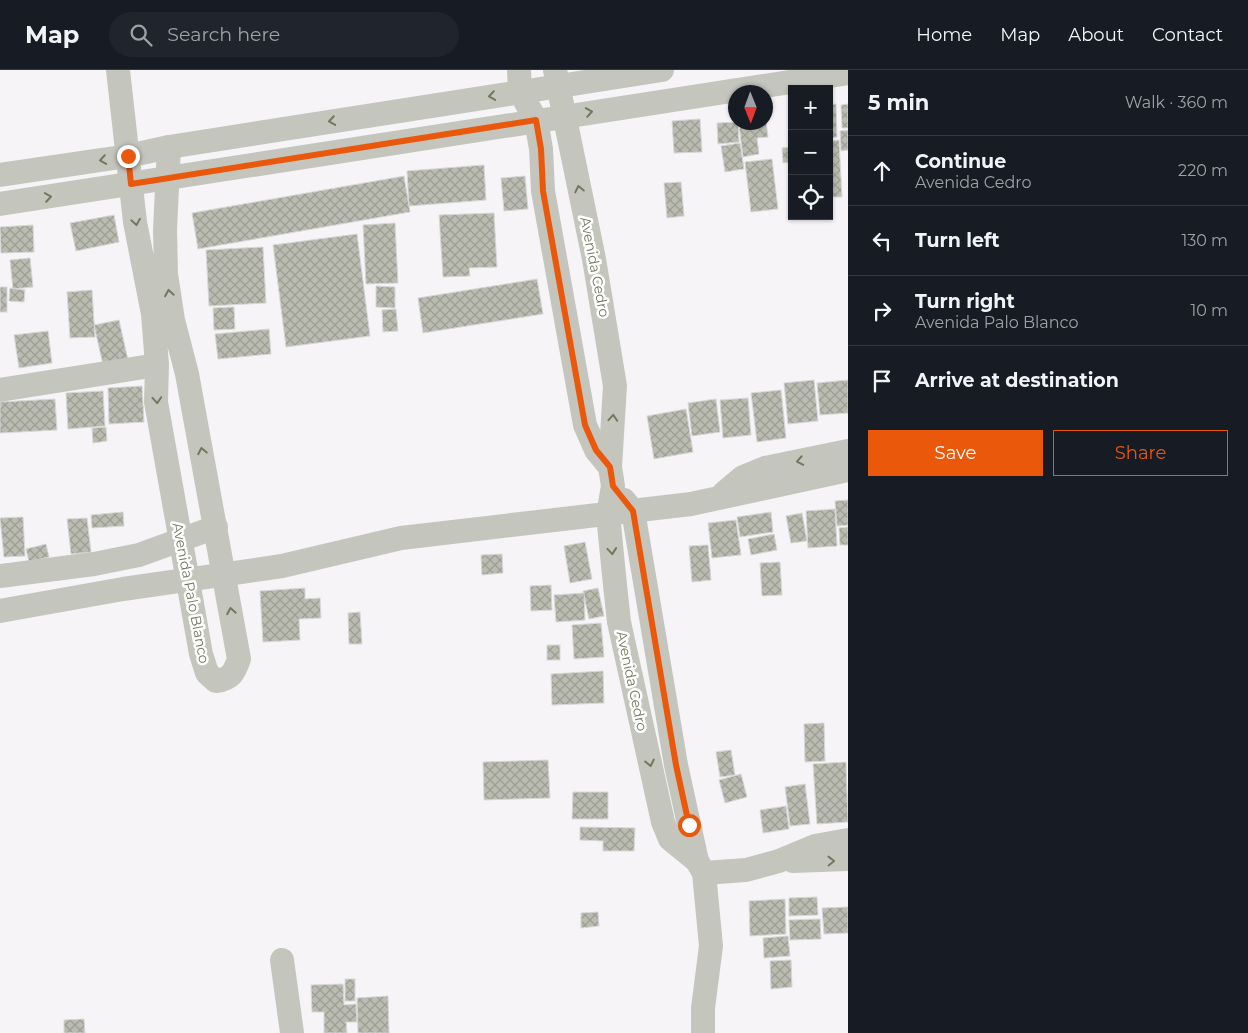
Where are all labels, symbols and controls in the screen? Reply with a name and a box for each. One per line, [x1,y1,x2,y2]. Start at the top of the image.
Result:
search box [109,12,459,57]
text: Map [25,20,79,49]
icon: search [127,21,155,49]
text: Search here [167,23,280,46]
text: Home [916,24,972,46]
text: Map [1000,24,1040,46]
text: About [1068,24,1124,46]
text: Contact [1152,24,1223,46]
north arrow [728,85,773,130]
map controls [788,85,833,220]
button: + [788,85,833,130]
one-way arrow [488,90,496,101]
text: 5 min [868,90,929,115]
text: Walk · 360 m [1125,93,1228,112]
one-way arrow [585,107,593,118]
one-way arrow [328,116,336,126]
button: − [788,130,833,175]
route end [117,145,140,168]
text: Continue [915,150,1006,173]
one-way arrow [98,154,107,164]
icon: ahead [868,157,896,185]
text: 220 m [1178,161,1228,180]
text: Avenida Cedro [915,173,1032,192]
button: locate [788,175,833,220]
one-way arrow [575,185,585,194]
one-way arrow [44,192,53,202]
street label: Avenida Cedro [576,215,614,319]
one-way arrow [130,217,140,226]
icon: left [868,227,896,255]
text: Turn left [915,229,1000,252]
text: 130 m [1181,231,1228,250]
one-way arrow [164,288,174,297]
text: Turn right [915,290,1015,313]
icon: right [868,297,896,325]
text: 10 m [1190,301,1228,320]
text: Avenida Palo Blanco [915,313,1079,332]
icon: arrive [868,367,896,395]
text: Arrive at destination [915,369,1119,392]
one-way arrow [151,396,162,404]
one-way arrow [607,414,618,422]
button: Save [868,430,1043,476]
button: Share [1053,430,1228,476]
one-way arrow [197,447,207,456]
one-way arrow [796,455,805,466]
street label: Avenida Palo Blanco [169,521,214,665]
one-way arrow [606,548,617,556]
one-way arrow [227,607,237,616]
street label: Avenida Cedro [613,629,651,733]
one-way arrow [644,758,654,767]
route start [678,814,701,837]
one-way arrow [828,856,835,866]

